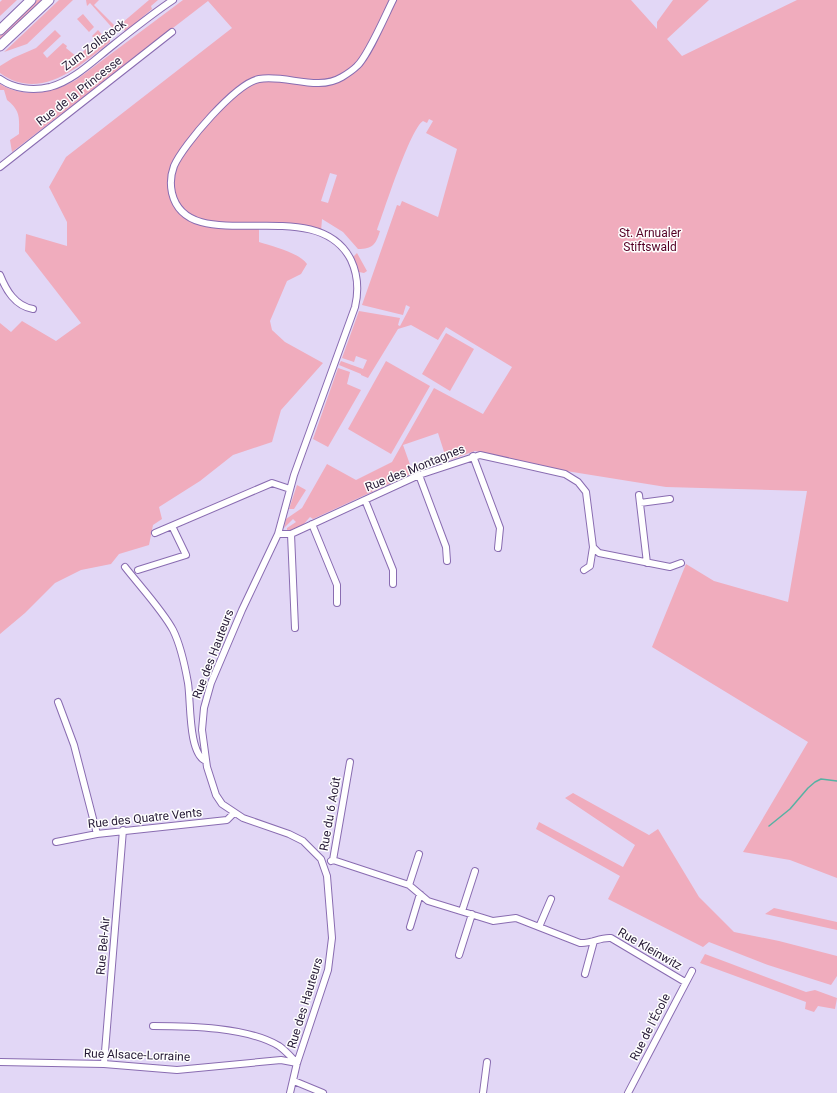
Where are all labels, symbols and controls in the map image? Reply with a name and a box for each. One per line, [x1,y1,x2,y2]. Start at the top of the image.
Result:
street label: Zum Zollstock [59,16,129,74]
street label: Rue de la Princesse [34,53,124,129]
park label: St. Arnualer Stiftswald [619,226,681,254]
street label: Rue des Montagnes [363,442,467,494]
street label: Rue des Hauteurs [190,607,236,701]
street label: Rue du 6 Août [317,776,343,852]
street label: Rue des Quatre Vents [87,805,203,831]
street label: Rue Bel-Air [93,916,113,976]
street label: Rue Kleinwitz [616,925,685,973]
street label: Rue des Hauteurs [284,956,326,1050]
street label: Rue de l'École [626,991,673,1063]
street label: Rue Alsace-Lorraine [84,1046,190,1064]

